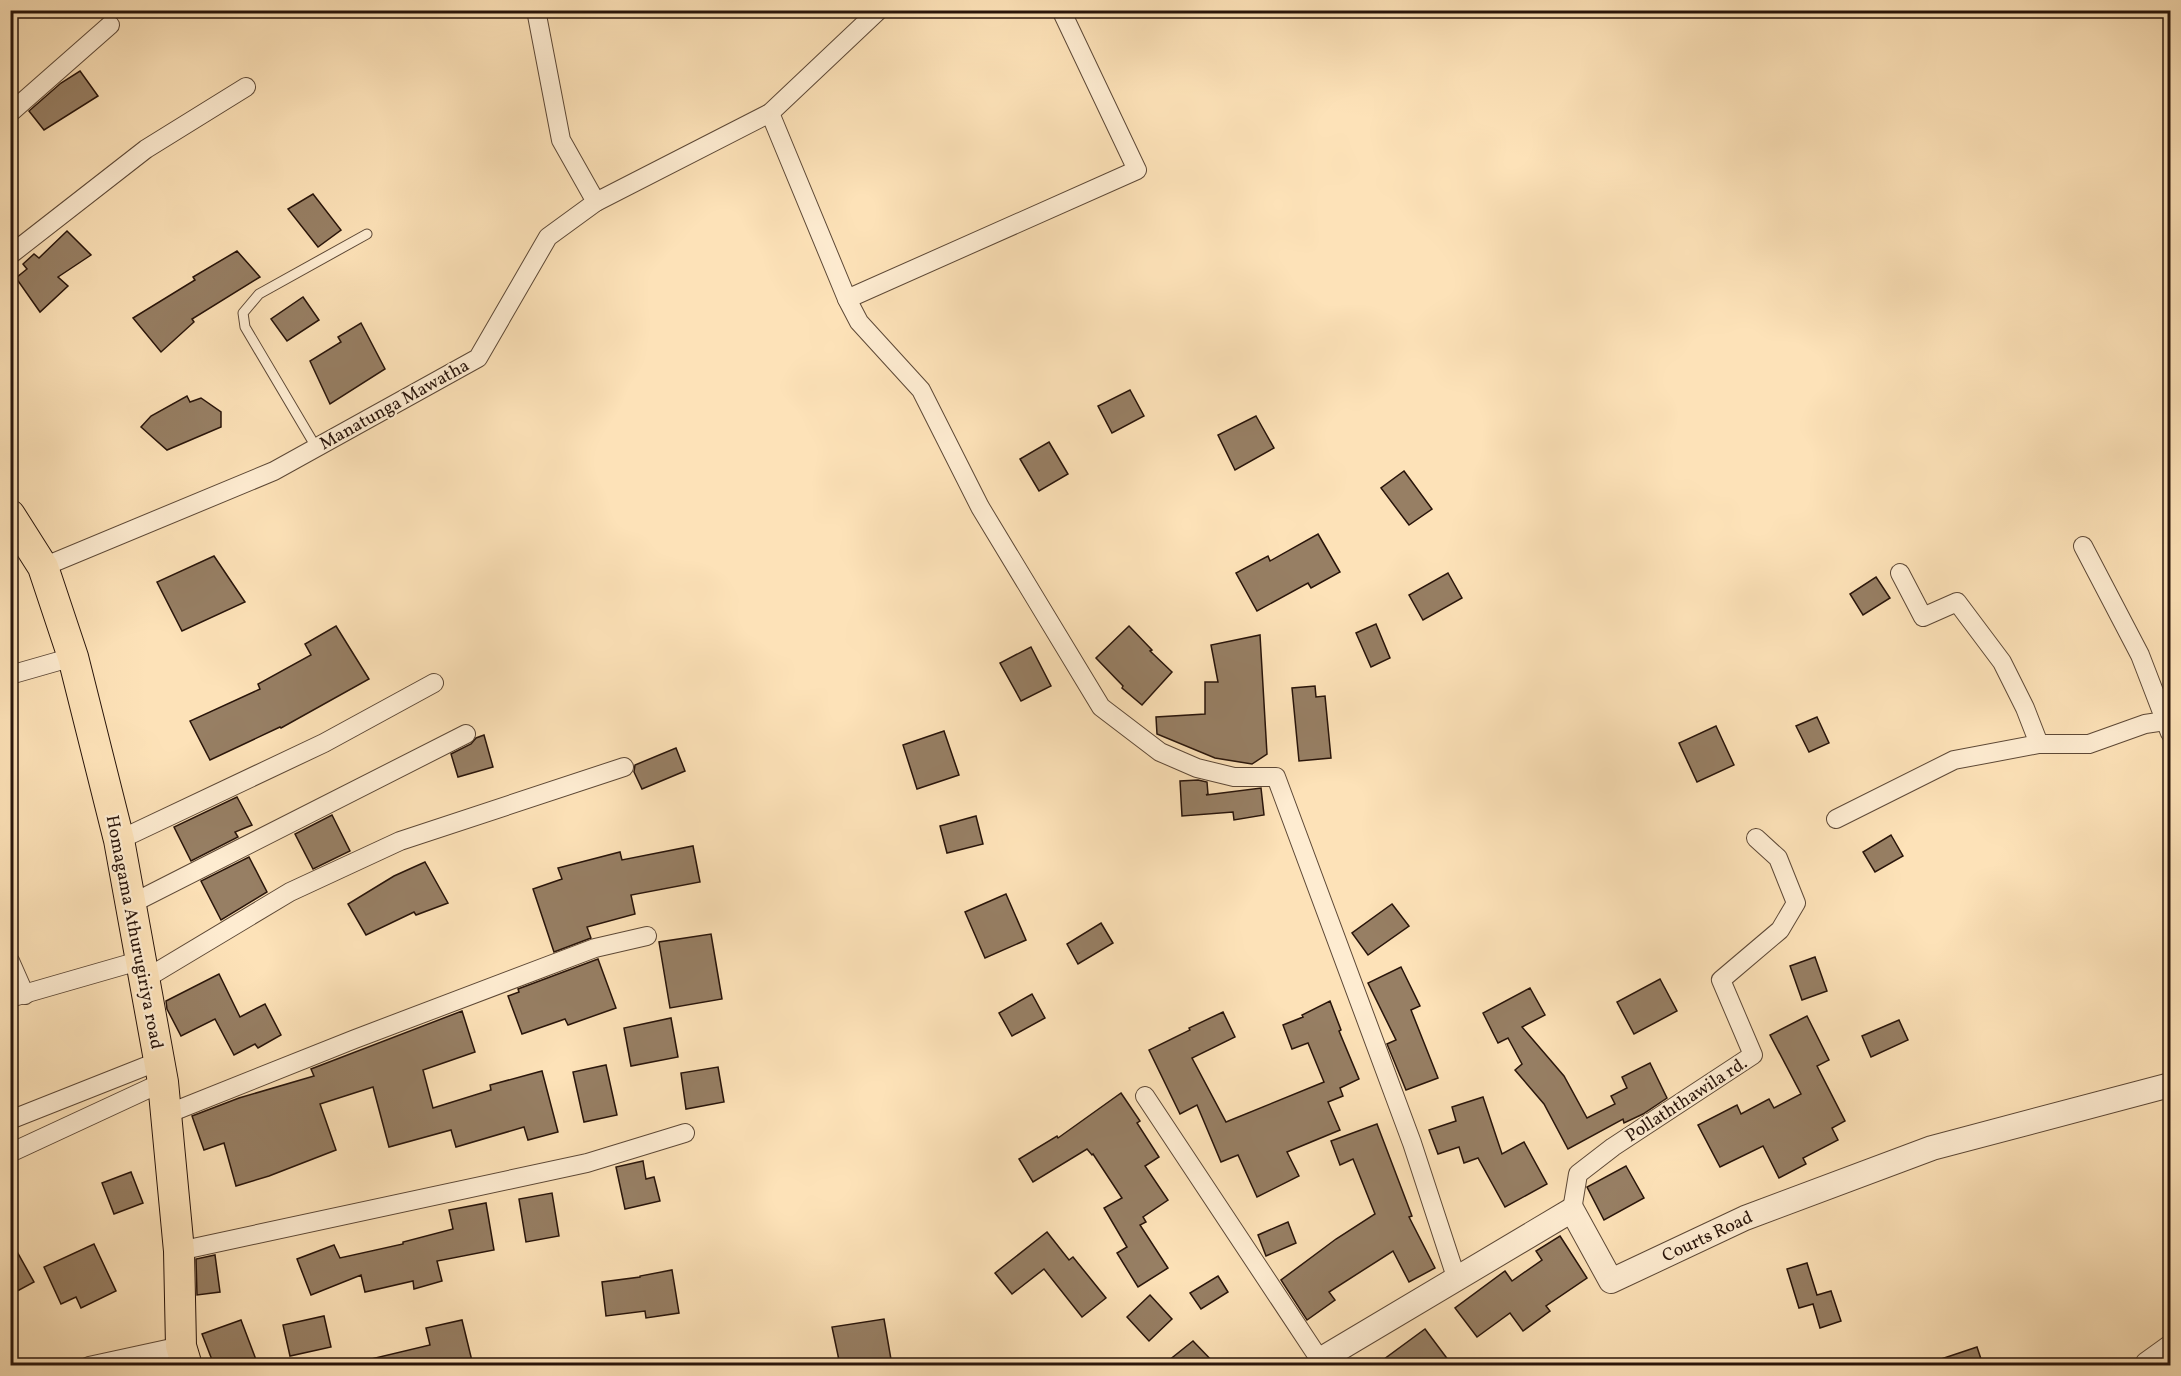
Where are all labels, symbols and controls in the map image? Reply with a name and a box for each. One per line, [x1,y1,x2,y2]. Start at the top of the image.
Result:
street label: Manatunga Mawatha [315,354,474,457]
street label: Homagama Athurugiriya road [99,813,169,1052]
street label: Pollaththawila rd. [1621,1051,1753,1149]
street label: Courts Road [1658,1205,1757,1269]

